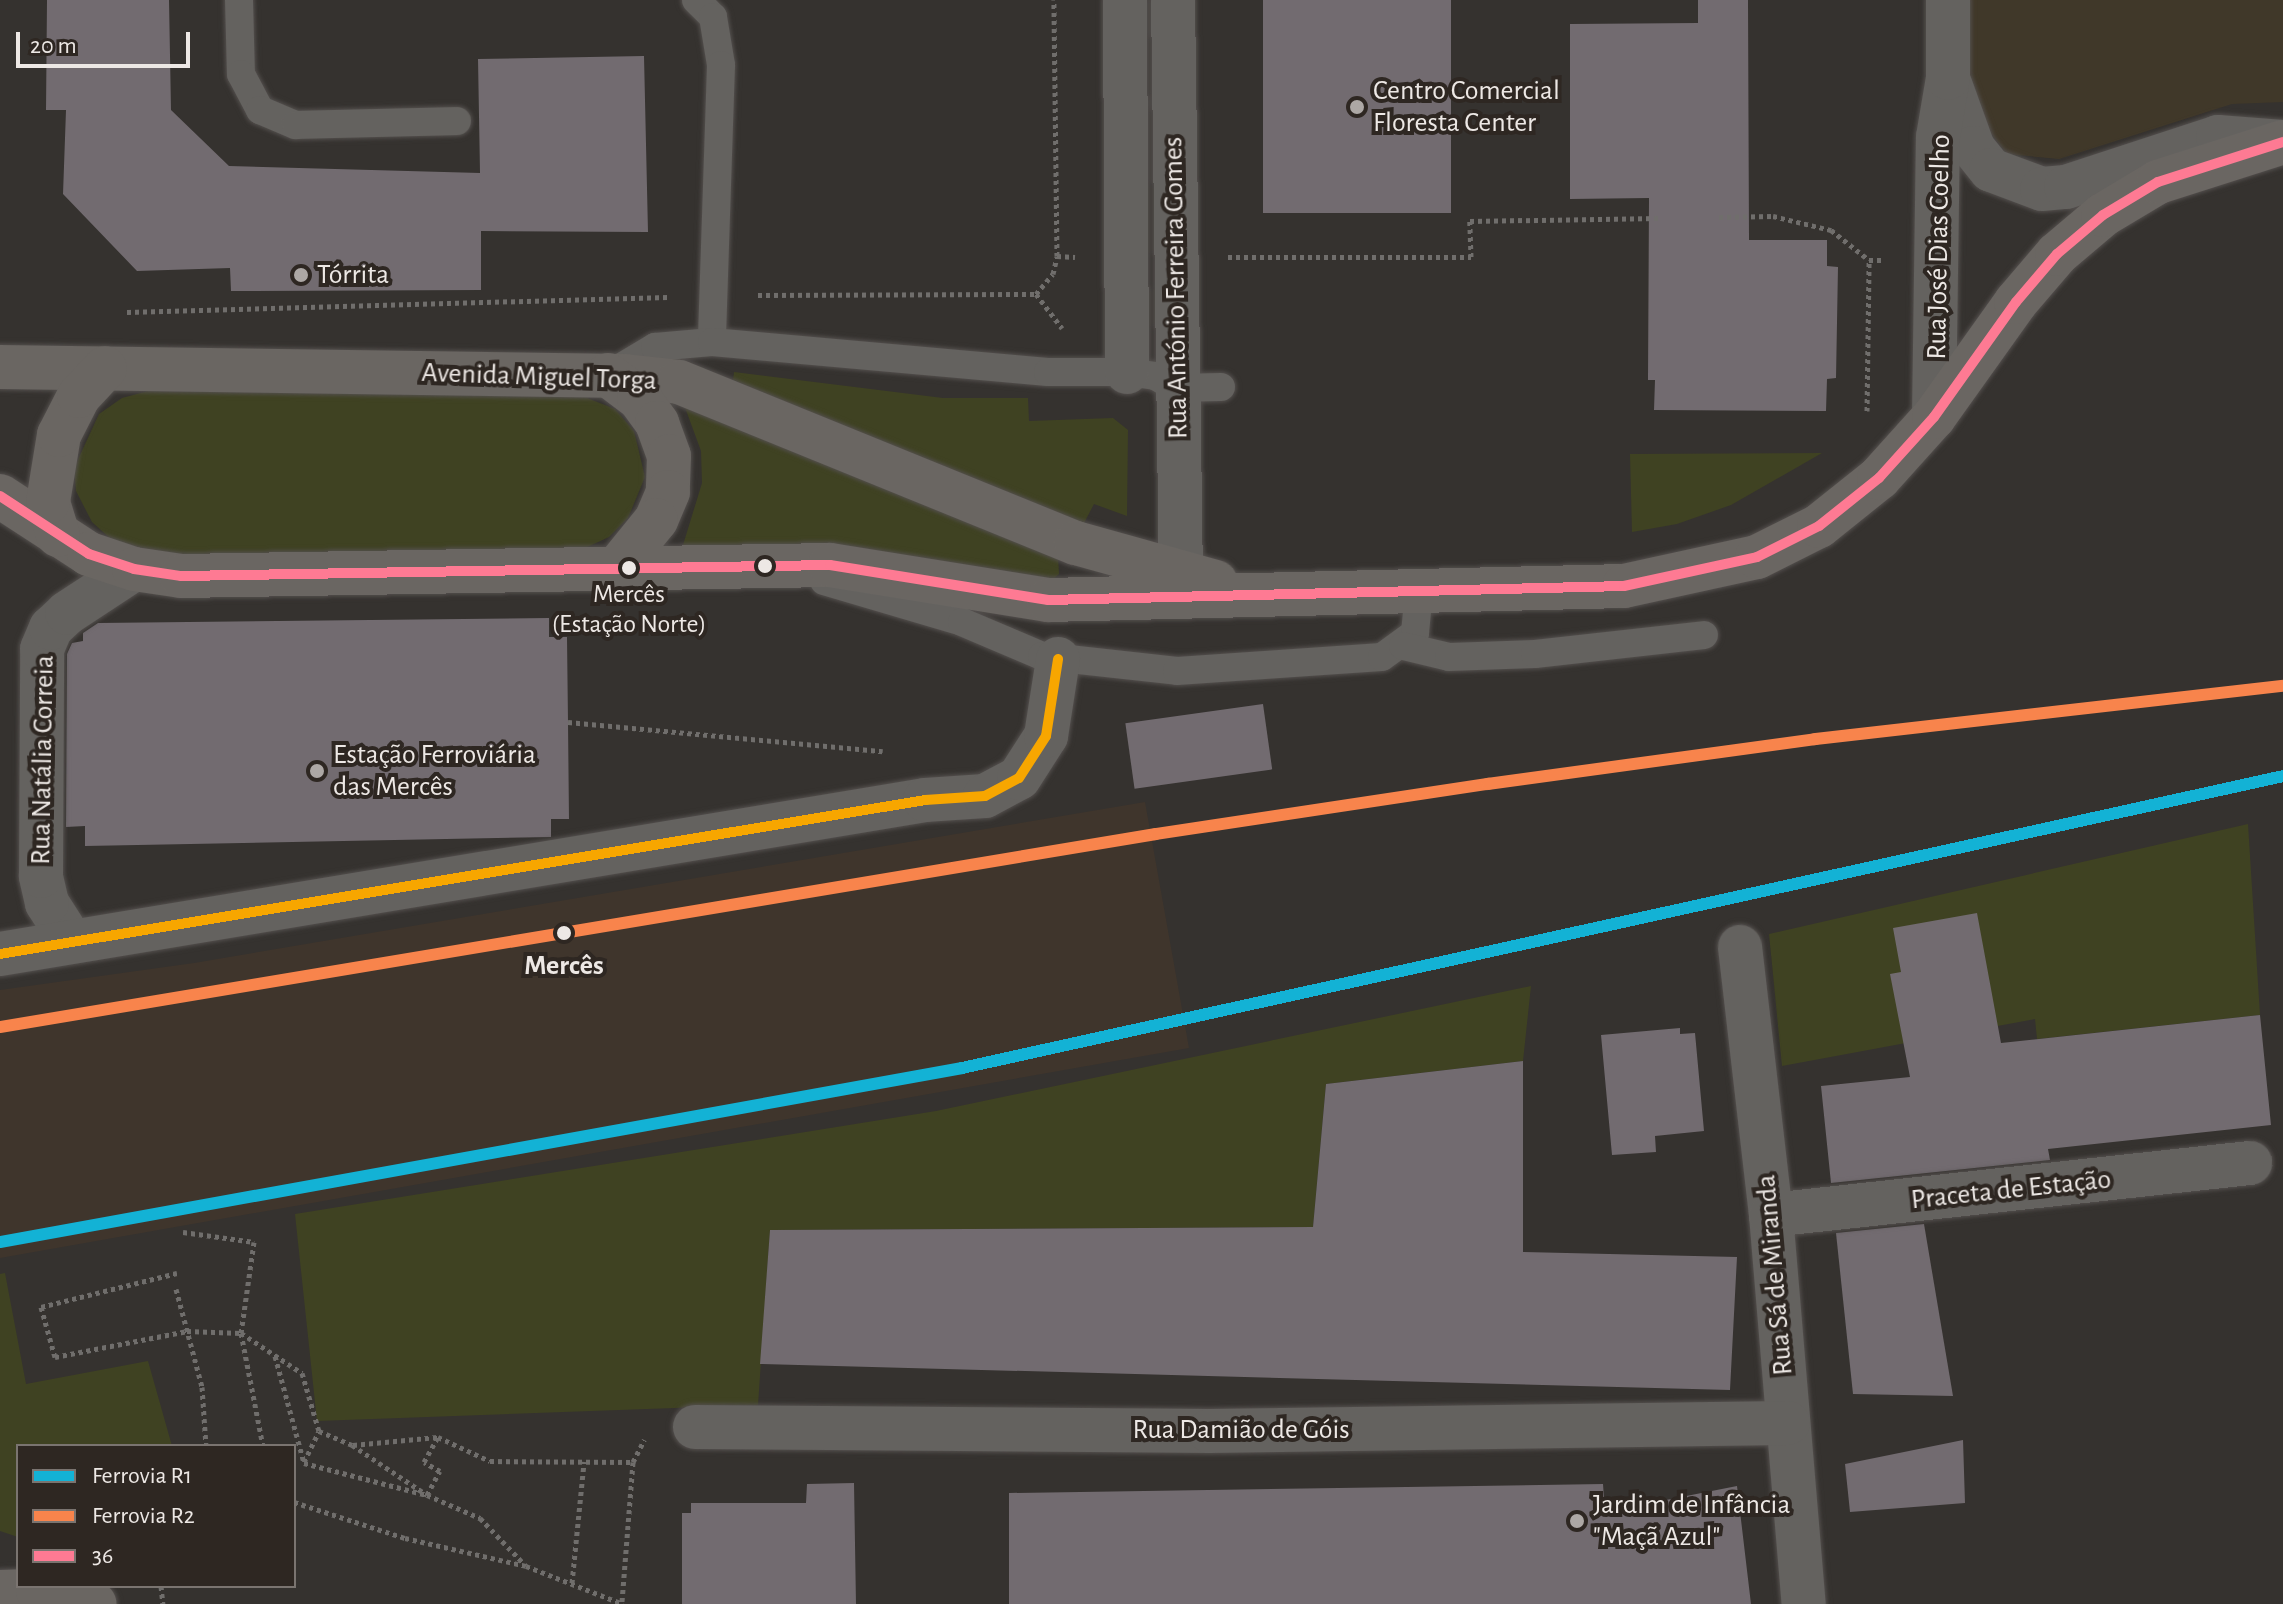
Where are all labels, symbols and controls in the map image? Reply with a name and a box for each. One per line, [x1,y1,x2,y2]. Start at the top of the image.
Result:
scale bar [20,16,194,66]
text: 20 m [30,34,77,58]
place label: Centro Comercial Floresta Center [1373,74,1560,140]
marker: Centro Comercial Floresta Center [1348,98,1366,116]
street label: Rua José Dias Coelho [1920,134,1958,360]
street label: Rua António Ferreira Gomes [1157,137,1195,439]
place label: Tórrita [317,258,389,292]
marker: Tórrita [292,266,310,284]
street label: Avenida Miguel Torga [421,356,657,398]
unlabelled marker [757,558,773,574]
marker: Mercês (Estação Norte) [621,560,637,576]
place label: Mercês (Estação Norte) [552,579,706,640]
street label: Rua Natália Correia [24,655,62,865]
place label: Estação Ferroviária das Mercês [333,738,536,804]
marker: Estação Ferroviária das Mercês [308,762,326,780]
marker: Mercês [551,920,577,946]
place label: Mercês [524,949,604,983]
street label: Praceta de Estação [1909,1163,2113,1217]
street label: Rua Sá de Miranda [1749,1173,1801,1377]
street label: Rua Damião de Góis [1132,1413,1350,1447]
legend [16,1444,296,1588]
text: Ferrovia R1 [92,1464,192,1488]
place label: Jardim de Infância "Maçã Azul" [1593,1488,1790,1554]
text: Ferrovia R2 [92,1504,195,1528]
marker: Jardim de Infância "Maçã Azul" [1568,1512,1586,1530]
text: 36 [92,1544,113,1568]

